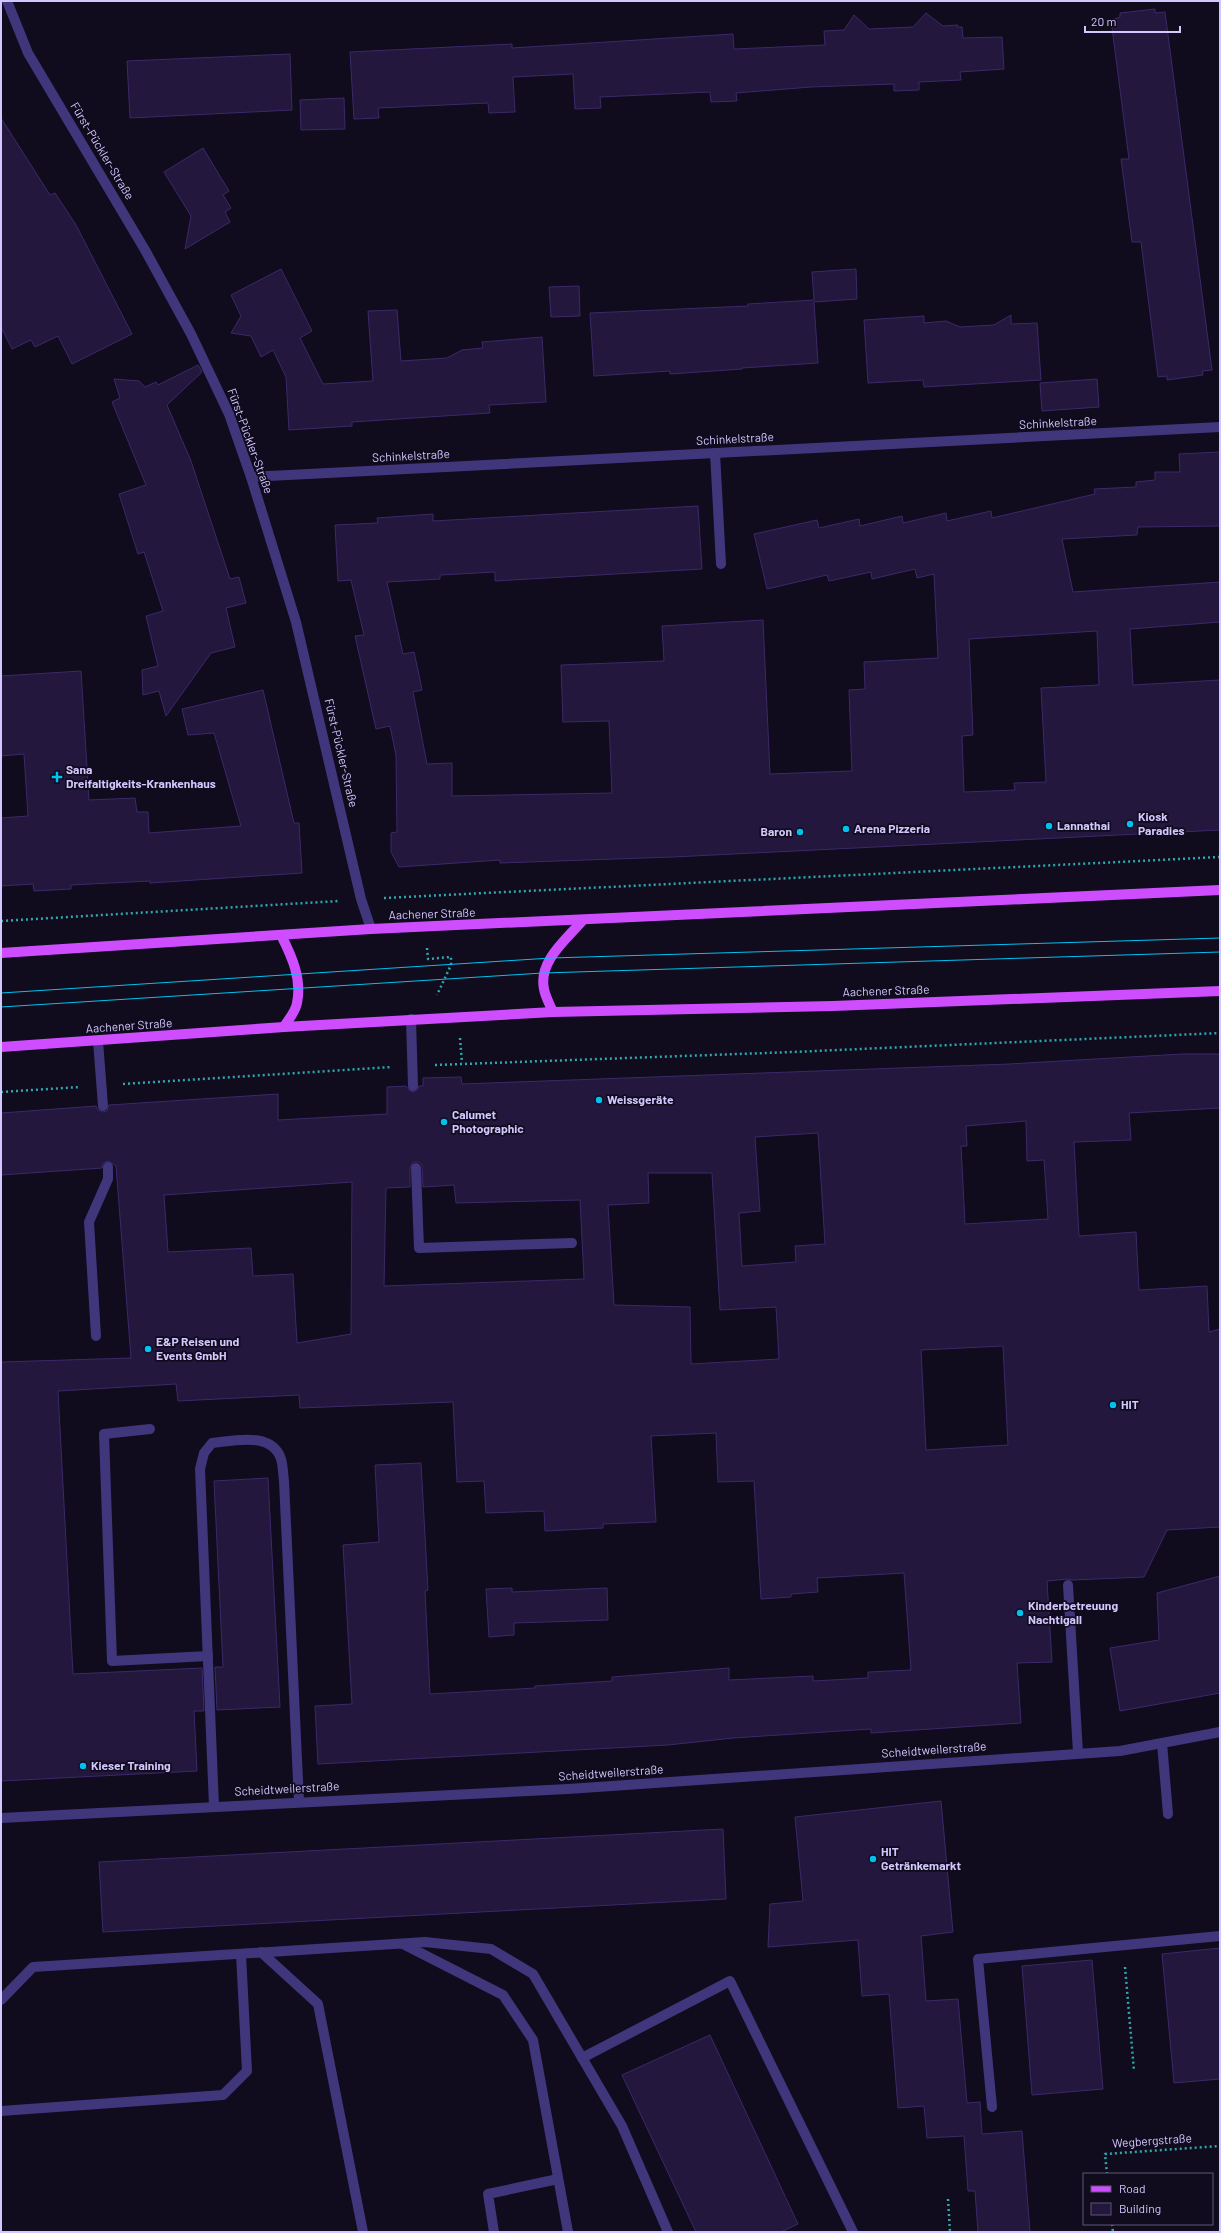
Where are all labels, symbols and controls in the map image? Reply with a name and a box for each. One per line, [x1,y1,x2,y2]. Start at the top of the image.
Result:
scale bar [1085,8,1180,34]
text: 20 m [1091,14,1117,28]
street label: Fürst-Pückler-Straße [68,99,137,202]
street label: Fürst-Pückler-Straße [225,386,277,495]
street label: Schinkelstraße [1019,413,1097,431]
street label: Schinkelstraße [696,429,774,447]
street label: Schinkelstraße [372,446,450,464]
street label: Fürst-Pückler-Straße [323,697,361,808]
place label: Sana Dreifaltigkeits-Krankenhaus [66,762,216,790]
marker: Sana Dreifaltigkeits-Krankenhaus [51,771,63,783]
place label: Kiosk Paradies [1138,809,1185,837]
place label: Lannathai [1057,818,1110,832]
marker: Kiosk Paradies [1125,819,1135,829]
place label: Arena Pizzeria [854,821,930,835]
marker: Lannathai [1044,821,1054,831]
place label: Baron [761,824,792,838]
marker: Arena Pizzeria [841,824,851,834]
marker: Baron [795,827,805,837]
street label: Aachener Straße [388,904,476,922]
street label: Aachener Straße [842,981,930,999]
street label: Aachener Straße [85,1015,173,1035]
place label: Weissgeräte [607,1092,674,1106]
marker: Weissgeräte [594,1095,604,1105]
place label: Calumet Photographic [452,1107,524,1135]
marker: Calumet Photographic [439,1117,449,1127]
place label: E&P Reisen und Events GmbH [156,1334,240,1362]
marker: E&P Reisen und Events GmbH [143,1344,153,1354]
place label: HIT [1121,1397,1139,1411]
marker: HIT [1108,1400,1118,1410]
place label: Kinderbetreuung Nachtigall [1028,1598,1118,1626]
marker: Kinderbetreuung Nachtigall [1015,1608,1025,1618]
street label: Scheidtweilerstraße [881,1738,987,1760]
place label: Kieser Training [91,1758,171,1772]
marker: Kieser Training [78,1761,88,1771]
street label: Scheidtweilerstraße [558,1761,664,1783]
street label: Scheidtweilerstraße [234,1778,340,1798]
place label: HIT Getränkemarkt [881,1844,961,1872]
marker: HIT Getränkemarkt [868,1854,878,1864]
street label: Wegbergstraße [1112,2130,1192,2150]
legend [1083,2173,1213,2225]
text: Road [1119,2181,1146,2195]
text: Building [1119,2201,1161,2215]

